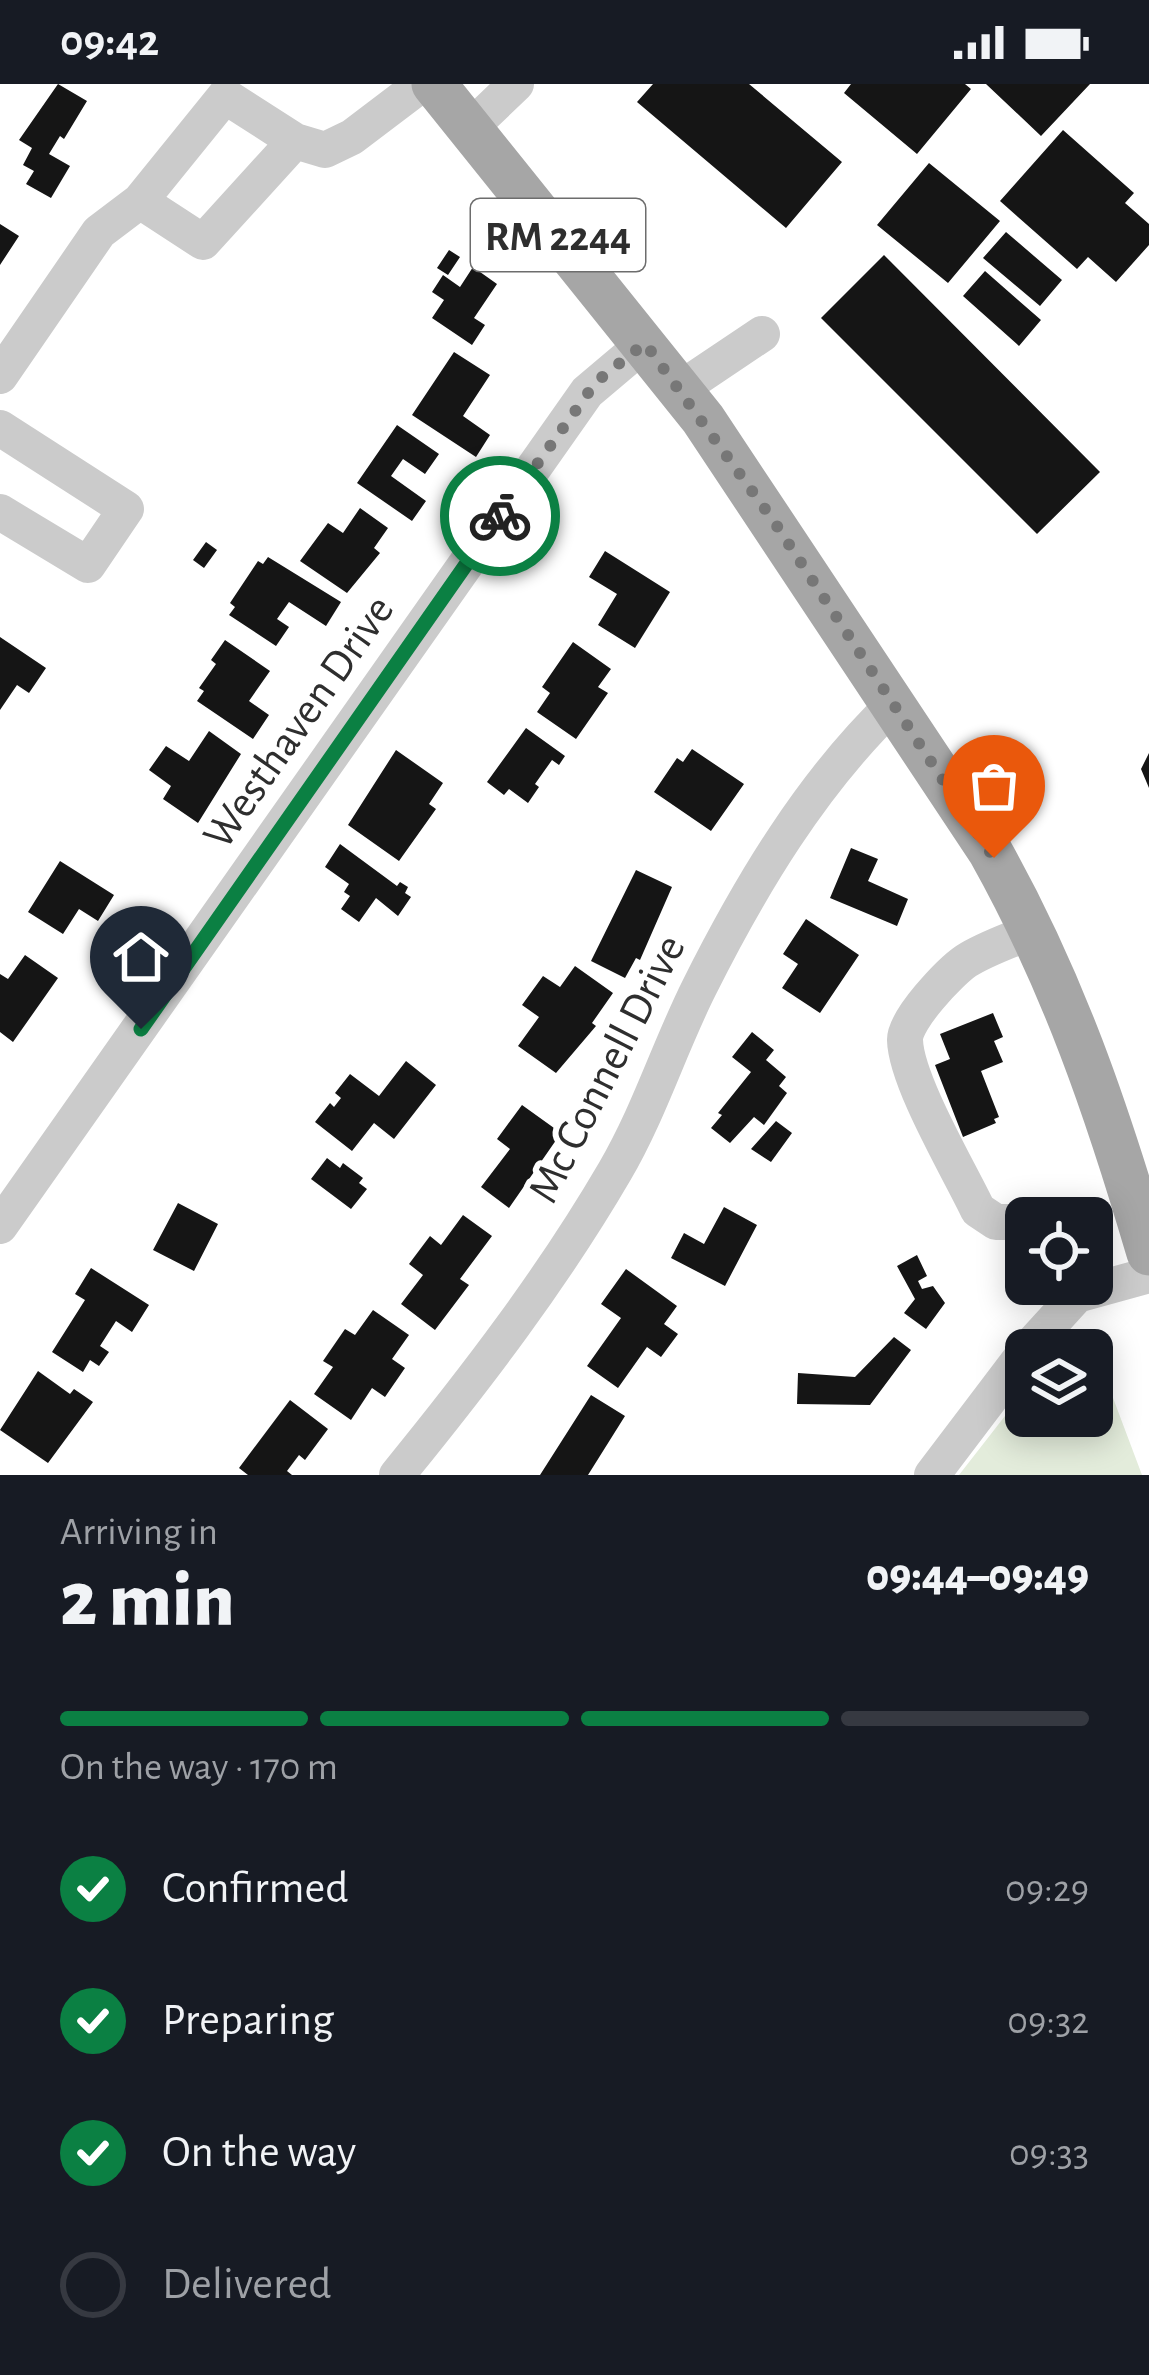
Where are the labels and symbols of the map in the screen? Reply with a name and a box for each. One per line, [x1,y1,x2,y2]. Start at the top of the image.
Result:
road number: RM 2244 [471,199,645,271]
courier [440,456,560,576]
street label: Westhaven Drive [195,588,403,857]
pin [943,735,1045,858]
pin [90,906,192,1029]
street label: Mc Connell Drive [521,928,694,1210]

